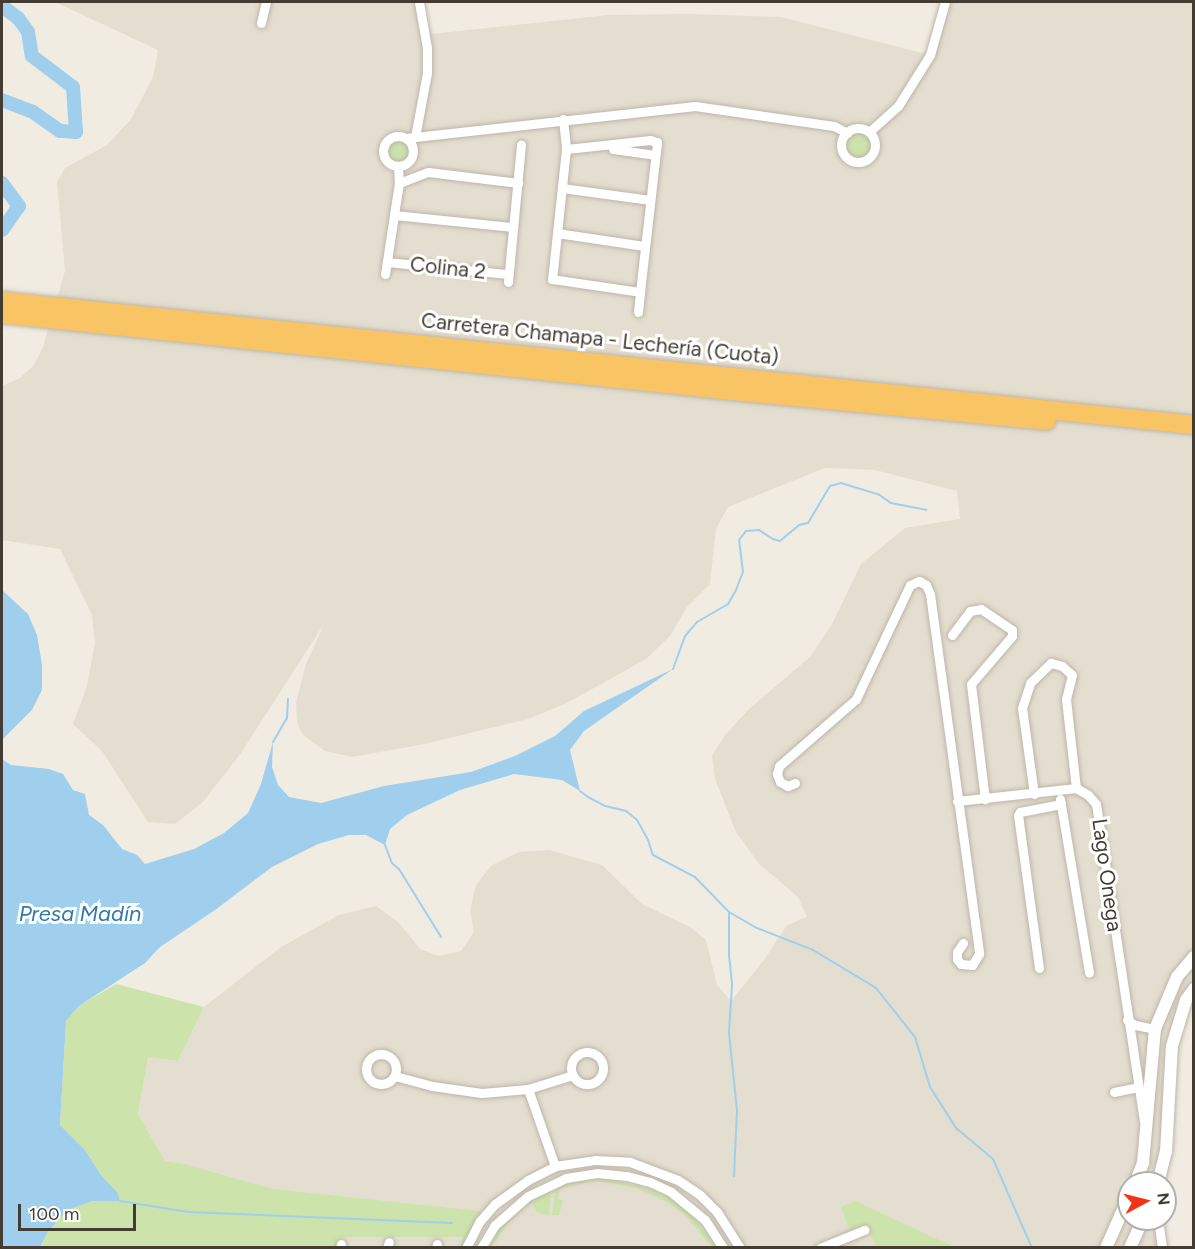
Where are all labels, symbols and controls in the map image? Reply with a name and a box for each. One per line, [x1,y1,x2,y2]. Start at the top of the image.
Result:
street label: Colina 2 [409,251,487,285]
street label: Carretera Chamapa - Lechería (Cuota) [420,308,780,370]
street label: Lago Onega [1087,817,1127,933]
water label: Presa Madín [19,901,141,927]
north arrow [1117,1171,1177,1231]
scale bar [21,1192,140,1230]
text: N [1153,1192,1174,1206]
text: 100 m [29,1203,79,1225]

